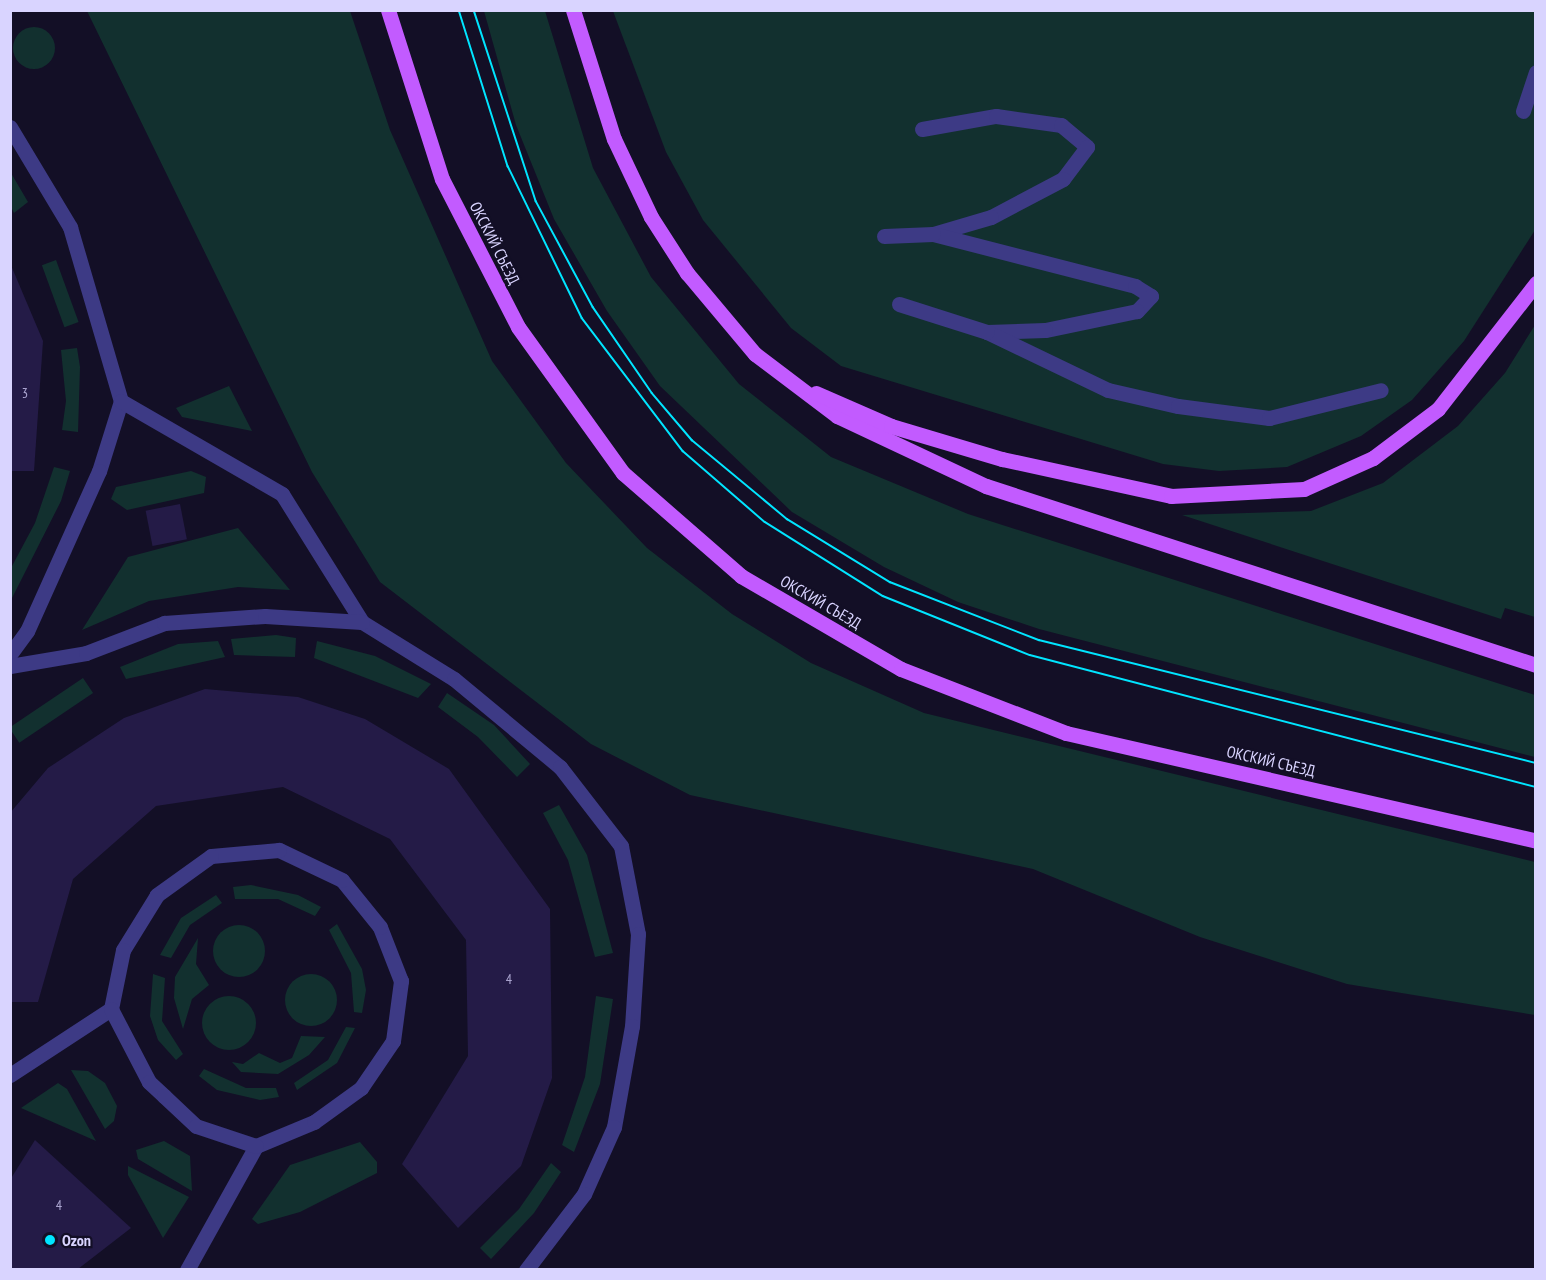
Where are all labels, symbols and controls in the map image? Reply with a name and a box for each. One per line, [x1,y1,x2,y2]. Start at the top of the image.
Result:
street label: ОКСКИЙ СЪЕЗД [466,198,524,288]
house number: 3 [22,385,28,401]
street label: ОКСКИЙ СЪЕЗД [777,571,865,633]
street label: ОКСКИЙ СЪЕЗД [1225,742,1317,780]
house number: 4 [506,971,512,987]
house number: 4 [56,1197,62,1213]
place label: Ozon [62,1230,91,1250]
marker: Ozon [43,1233,57,1247]

